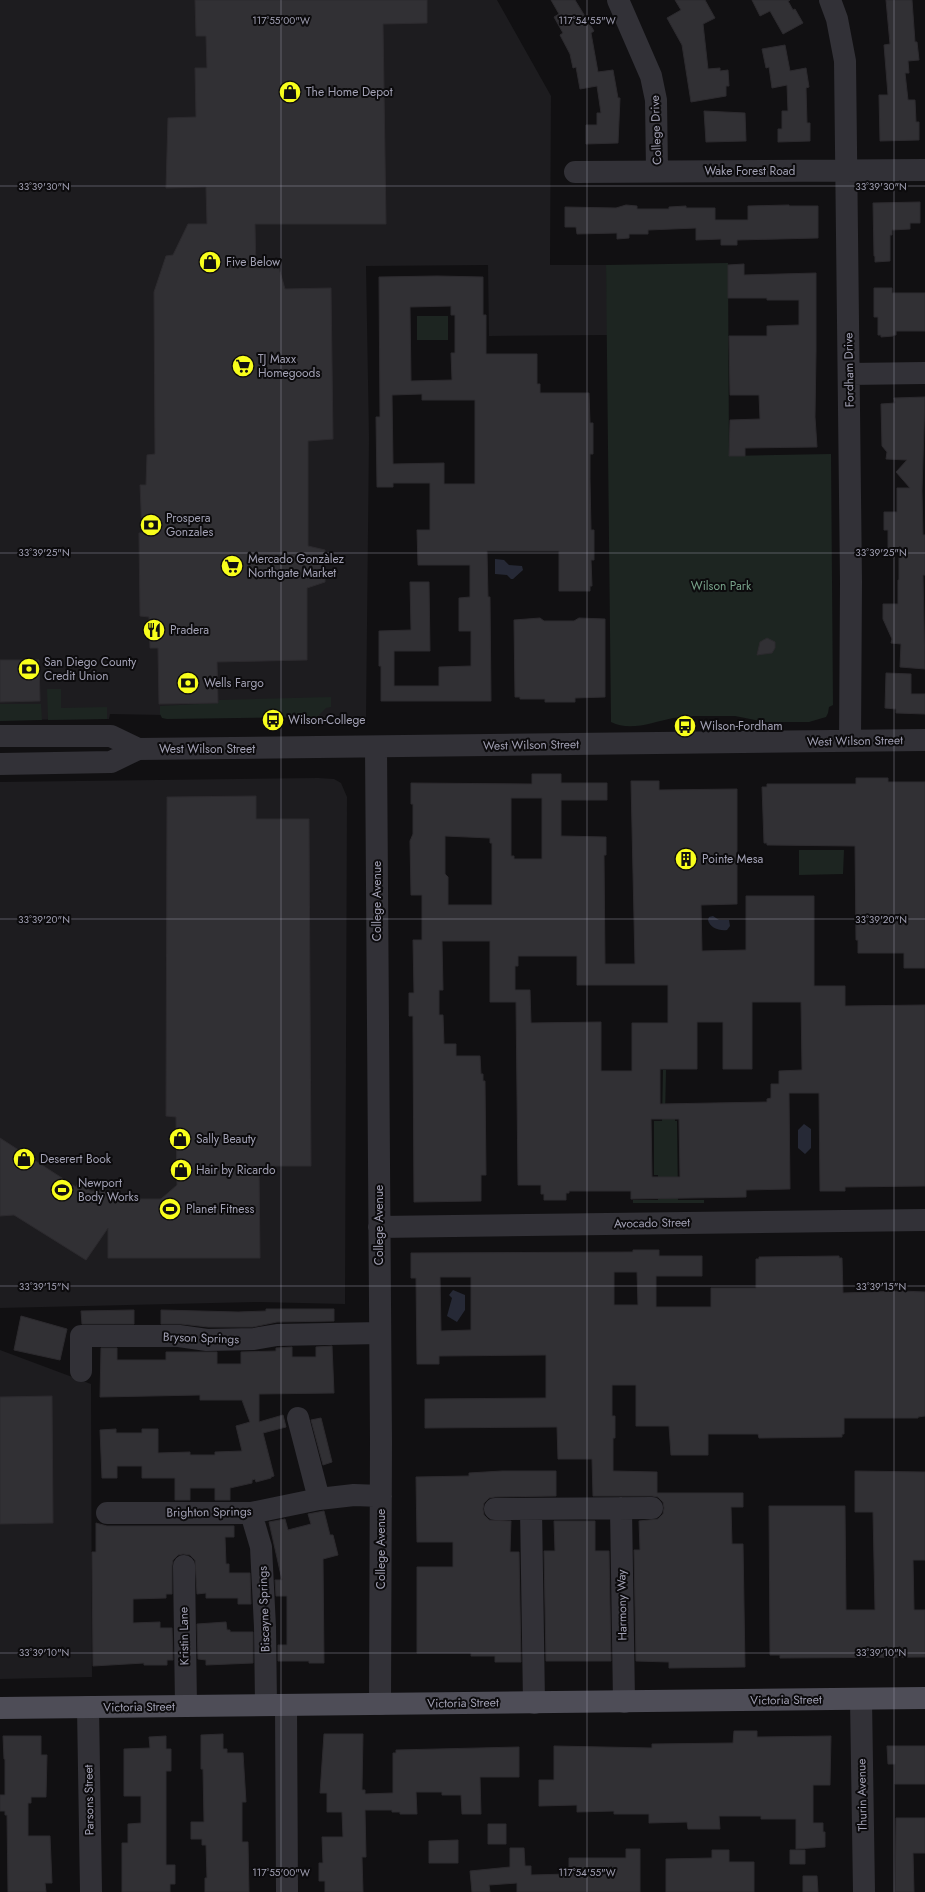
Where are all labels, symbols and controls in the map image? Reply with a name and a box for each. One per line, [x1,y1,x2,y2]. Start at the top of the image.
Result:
text: 117°55'00"W [252,13,310,28]
text: 117°54'55"W [558,13,616,28]
shop icon: The Home Depot [277,79,303,105]
place label: The Home Depot [306,83,393,101]
street label: College Drive [646,95,666,165]
street label: Wake Forest Road [705,162,795,180]
text: 33°39'30"N [18,179,70,194]
text: 33°39'30"N [855,179,907,194]
shop icon: Five Below [197,249,223,275]
place label: Five Below [226,253,281,271]
street label: Fordham Drive [839,332,859,408]
place label: TJ Maxx Homegoods [258,350,320,382]
supermarket icon: TJ Maxx Homegoods [230,353,256,379]
place label: Prospera Gonzales [166,509,213,541]
bank icon: Prospera Gonzales [138,512,164,538]
text: 33°39'25"N [18,545,70,560]
text: 33°39'25"N [855,545,907,560]
place label: Mercado Gonzàlez Northgate Market [248,550,345,582]
supermarket icon: Mercado Gonzàlez Northgate Market [219,553,245,579]
park label: Wilson Park [691,577,752,595]
restaurant icon: Pradera [141,617,167,643]
place label: Pradera [170,621,209,639]
place label: San Diego County Credit Union [44,653,137,685]
bank icon: San Diego County Credit Union [16,656,42,682]
bank icon: Wells Fargo [175,670,201,696]
place label: Wells Fargo [204,674,264,692]
bus stop icon: Wilson-College [260,707,286,733]
place label: Wilson-College [288,711,365,729]
bus stop icon: Wilson-Fordham [672,713,698,739]
place label: Wilson-Fordham [700,717,783,735]
street label: West Wilson Street [807,731,903,751]
street label: West Wilson Street [483,735,579,755]
street label: West Wilson Street [159,740,255,758]
building icon: Pointe Mesa [673,846,699,872]
place label: Pointe Mesa [702,850,764,868]
street label: College Avenue [368,861,386,941]
text: 33°39'20"N [18,912,70,927]
text: 33°39'20"N [855,912,907,927]
shop icon: Sally Beauty [167,1126,193,1152]
place label: Sally Beauty [196,1130,257,1148]
shop icon: Deserert Book [11,1146,37,1172]
place label: Deserert Book [40,1150,112,1168]
shop icon: Hair by Ricardo [168,1157,194,1183]
place label: Hair by Ricardo [196,1161,276,1179]
place label: Newport Body Works [78,1174,139,1206]
sports icon: Newport Body Works [49,1177,75,1203]
street label: College Avenue [370,1185,388,1265]
sports icon: Planet Fitness [157,1196,183,1222]
place label: Planet Fitness [186,1200,254,1218]
street label: Avocado Street [614,1213,690,1233]
text: 33°39'15"N [19,1279,69,1294]
text: 33°39'15"N [856,1279,906,1294]
street label: Bryson Springs [163,1328,240,1348]
street label: Brighton Springs [166,1502,252,1522]
street label: College Avenue [372,1509,390,1589]
street label: Biscayne Springs [253,1566,274,1652]
street label: Harmony Way [612,1569,632,1641]
street label: Kristin Lane [174,1607,194,1665]
text: 33°39'10"N [19,1645,69,1660]
text: 33°39'10"N [856,1645,906,1660]
street label: Victoria Street [750,1690,822,1710]
street label: Victoria Street [427,1693,499,1713]
street label: Victoria Street [103,1697,175,1717]
street label: Thurin Avenue [852,1758,872,1832]
street label: Parsons Street [79,1764,99,1836]
text: 117°55'00"W [252,1865,310,1880]
text: 117°54'55"W [558,1865,616,1880]

